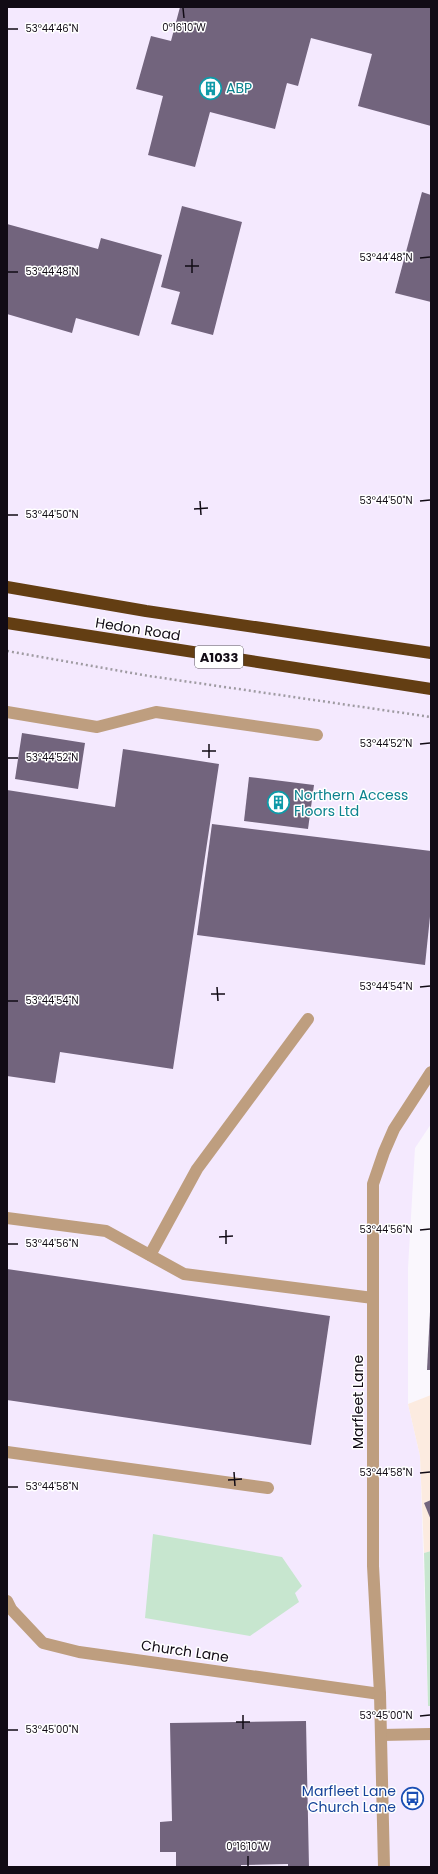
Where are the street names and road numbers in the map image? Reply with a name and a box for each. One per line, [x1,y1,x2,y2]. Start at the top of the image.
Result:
street label: Hedon Road [94,612,182,646]
road number: A1033 [195,646,243,668]
street label: Marfleet Lane [348,1355,368,1449]
street label: Church Lane [140,1635,230,1667]

